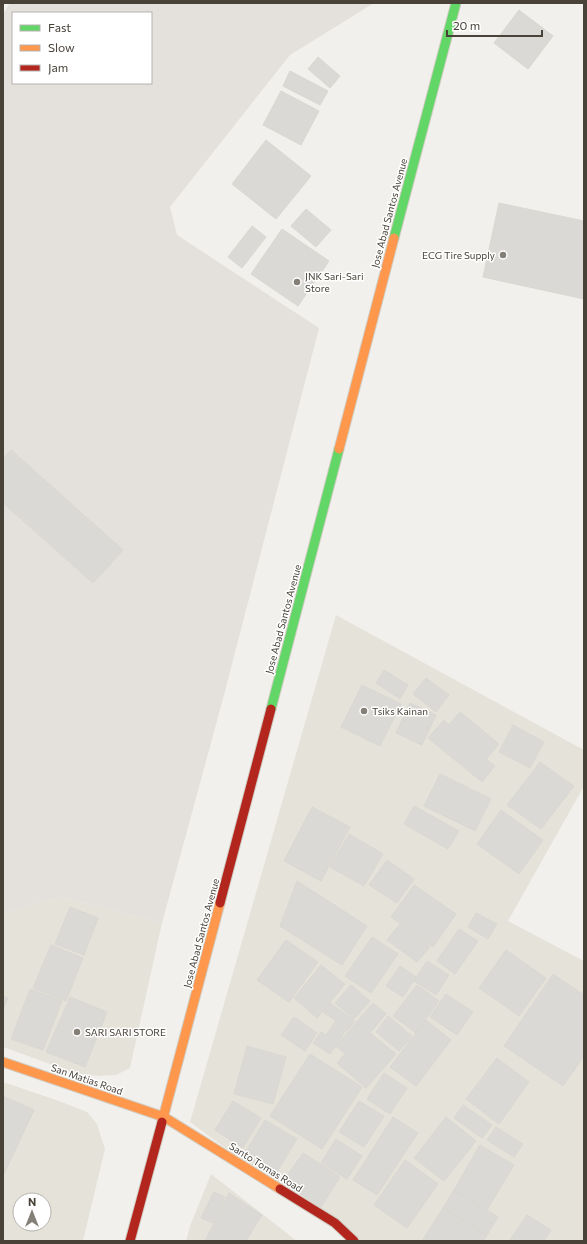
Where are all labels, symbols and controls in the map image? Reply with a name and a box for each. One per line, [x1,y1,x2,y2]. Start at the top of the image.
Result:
legend [12,12,152,84]
scale bar [447,12,542,38]
text: 20 m [453,18,480,32]
text: Fast [48,20,71,34]
text: Slow [48,40,75,54]
text: Jam [48,60,68,75]
street label: Jose Abad Santos Avenue [369,157,409,269]
place label: ECG Tire Supply [422,249,495,261]
marker: ECG Tire Supply [498,250,508,260]
place label: JNK Sari-Sari Store [305,270,364,294]
marker: JNK Sari-Sari Store [292,277,302,287]
street label: Jose Abad Santos Avenue [263,563,303,675]
place label: Tsiks Kainan [372,705,428,717]
marker: Tsiks Kainan [359,706,369,716]
street label: Jose Abad Santos Avenue [181,877,221,989]
place label: SARI SARI STORE [85,1026,166,1038]
marker: SARI SARI STORE [72,1027,82,1037]
street label: San Matias Road [50,1061,125,1097]
street label: Santo Tomas Road [227,1140,305,1194]
north arrow [12,1192,52,1232]
text: N [28,1195,36,1208]

